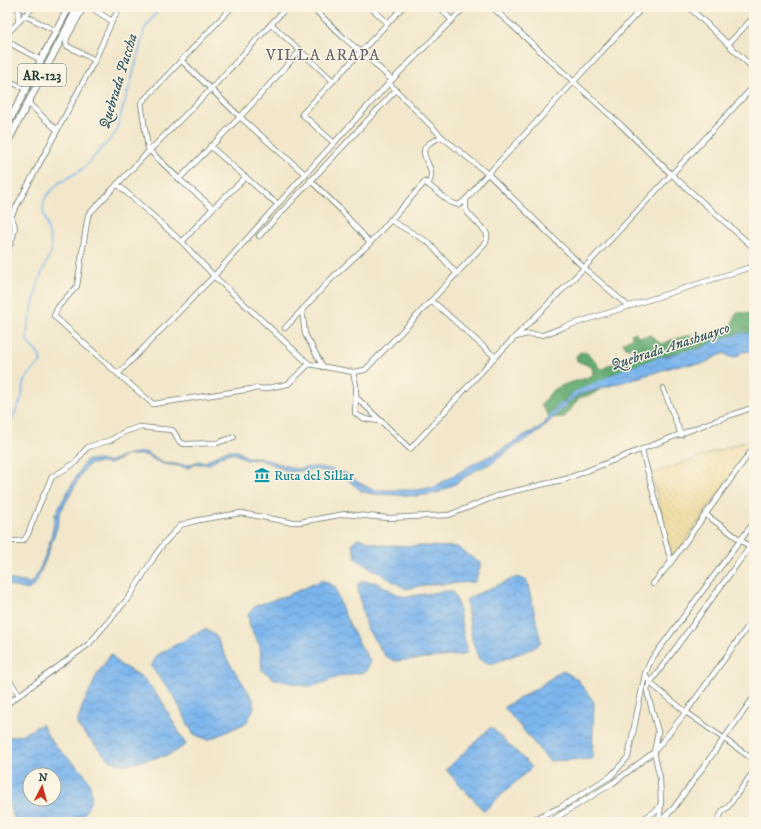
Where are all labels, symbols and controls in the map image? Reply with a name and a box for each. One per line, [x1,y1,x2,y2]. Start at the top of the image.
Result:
water label: Quebrada Paccha [95,31,142,131]
district label: VILLA ARAPA [265,45,380,65]
road number: AR-123 [18,64,66,86]
water label: Quebrada Anashuayco [608,318,732,375]
museum icon: Ruta del Sillar [253,466,271,484]
place label: Ruta del Sillar [274,467,355,485]
north arrow [22,767,62,807]
text: N [38,771,48,785]

